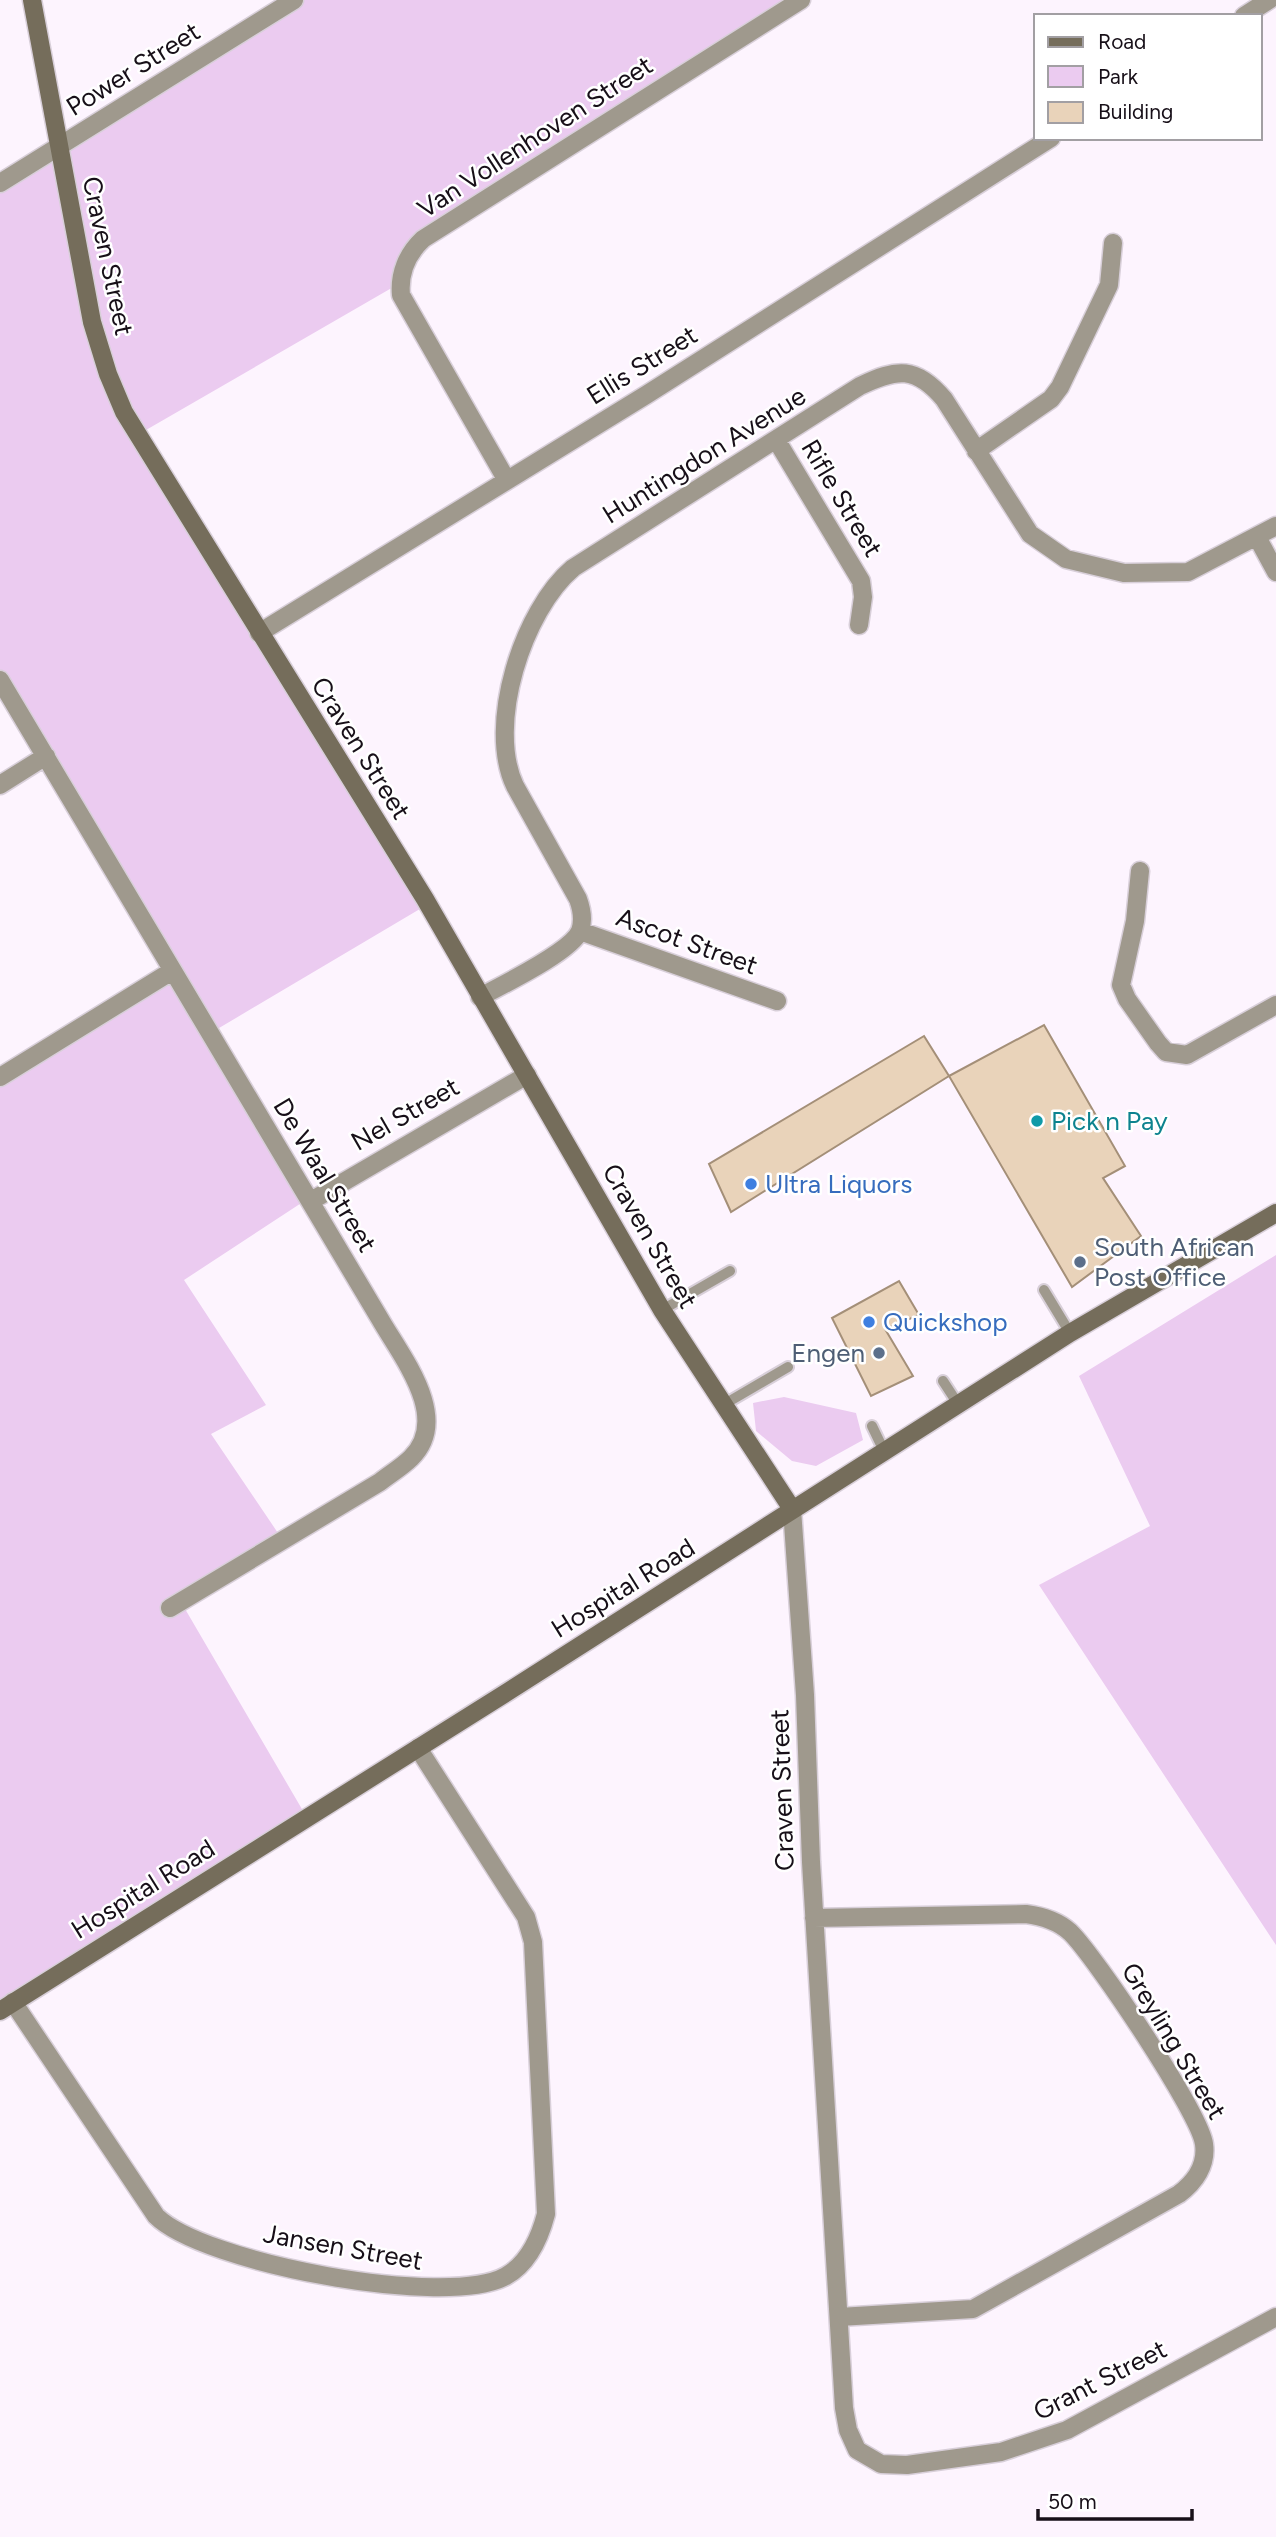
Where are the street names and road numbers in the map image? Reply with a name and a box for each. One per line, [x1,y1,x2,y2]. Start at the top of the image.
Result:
street label: Power Street [60,15,206,123]
street label: Van Vollenhoven Street [411,49,659,225]
street label: Craven Street [76,174,140,339]
street label: Ellis Street [581,318,703,411]
street label: Huntingdon Avenue [597,380,811,530]
street label: Rifle Street [795,434,890,563]
street label: Craven Street [305,671,418,825]
street label: Ascot Street [612,901,762,981]
street label: Nel Street [345,1070,465,1158]
street label: De Waal Street [267,1092,384,1258]
street label: Craven Street [596,1158,704,1314]
street label: Hospital Road [545,1531,701,1645]
street label: Craven Street [763,1708,801,1871]
street label: Hospital Road [65,1832,221,1946]
street label: Greyling Street [1115,1957,1233,2125]
street label: Jansen Street [261,2217,425,2277]
street label: Grant Street [1028,2333,1172,2427]

